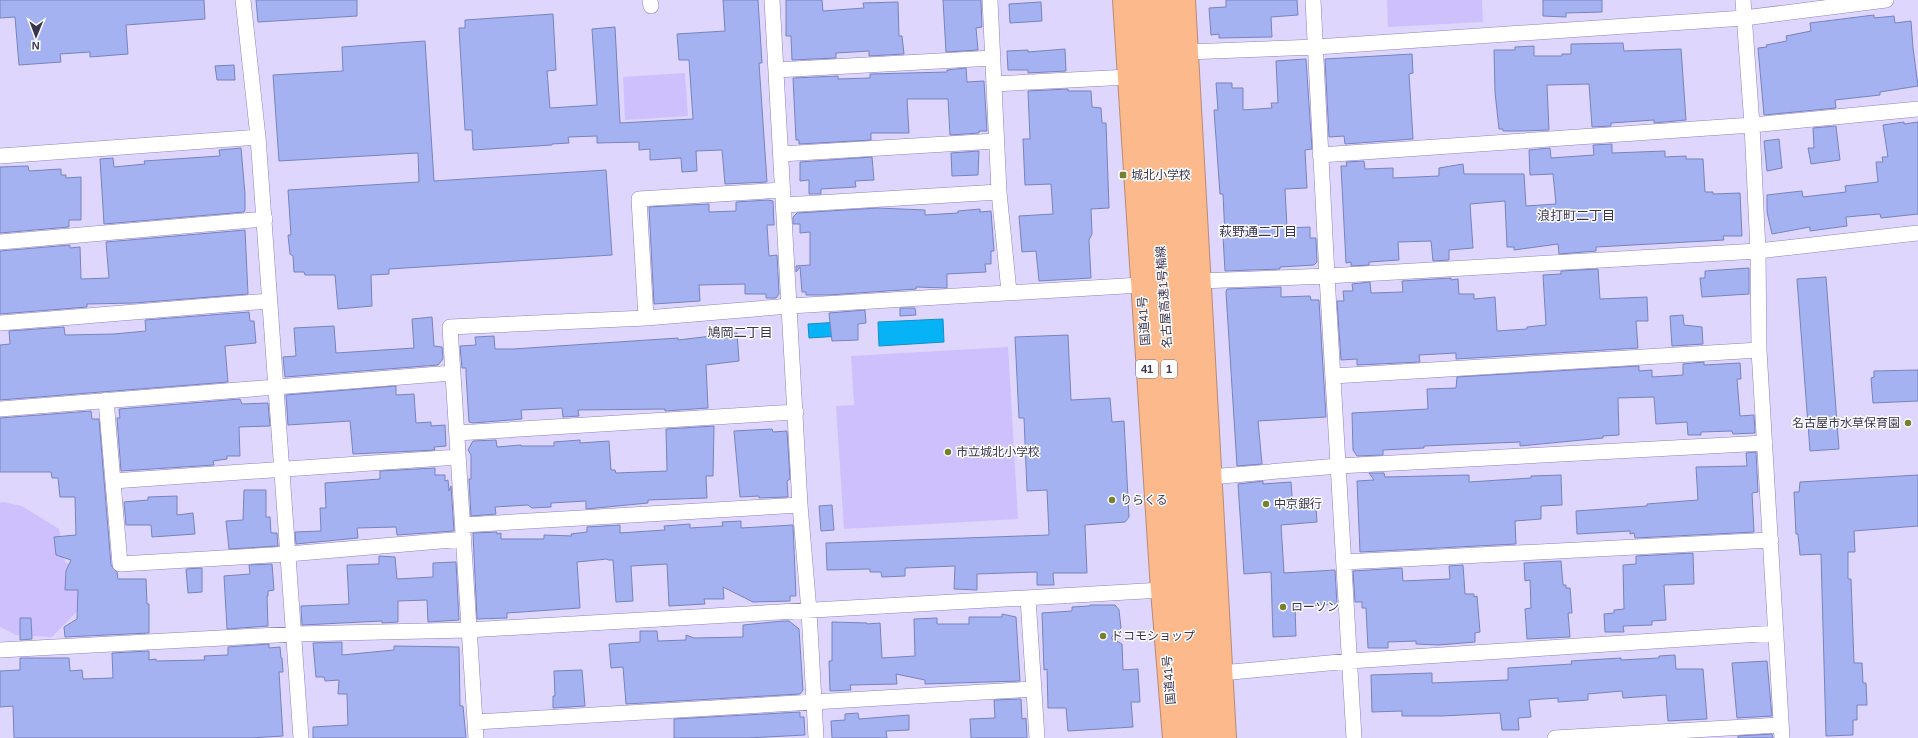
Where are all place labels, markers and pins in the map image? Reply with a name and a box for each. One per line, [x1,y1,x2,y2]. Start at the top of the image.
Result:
place label: 城北小学校 [1131,168,1191,182]
marker: 城北小学校 [1118,170,1128,180]
place label: 名古屋市水草保育園 [1792,416,1900,430]
marker: 名古屋市水草保育園 [1903,418,1913,428]
place label: 市立城北小学校 [956,445,1040,459]
marker: 市立城北小学校 [943,447,953,457]
place label: りらくる [1120,493,1168,507]
marker: りらくる [1107,495,1117,505]
place label: 中京銀行 [1274,497,1322,511]
marker: 中京銀行 [1261,499,1271,509]
place label: ローソン [1291,600,1339,614]
marker: ローソン [1278,602,1288,612]
place label: ドコモショップ [1111,629,1195,643]
marker: ドコモショップ [1098,631,1108,641]

